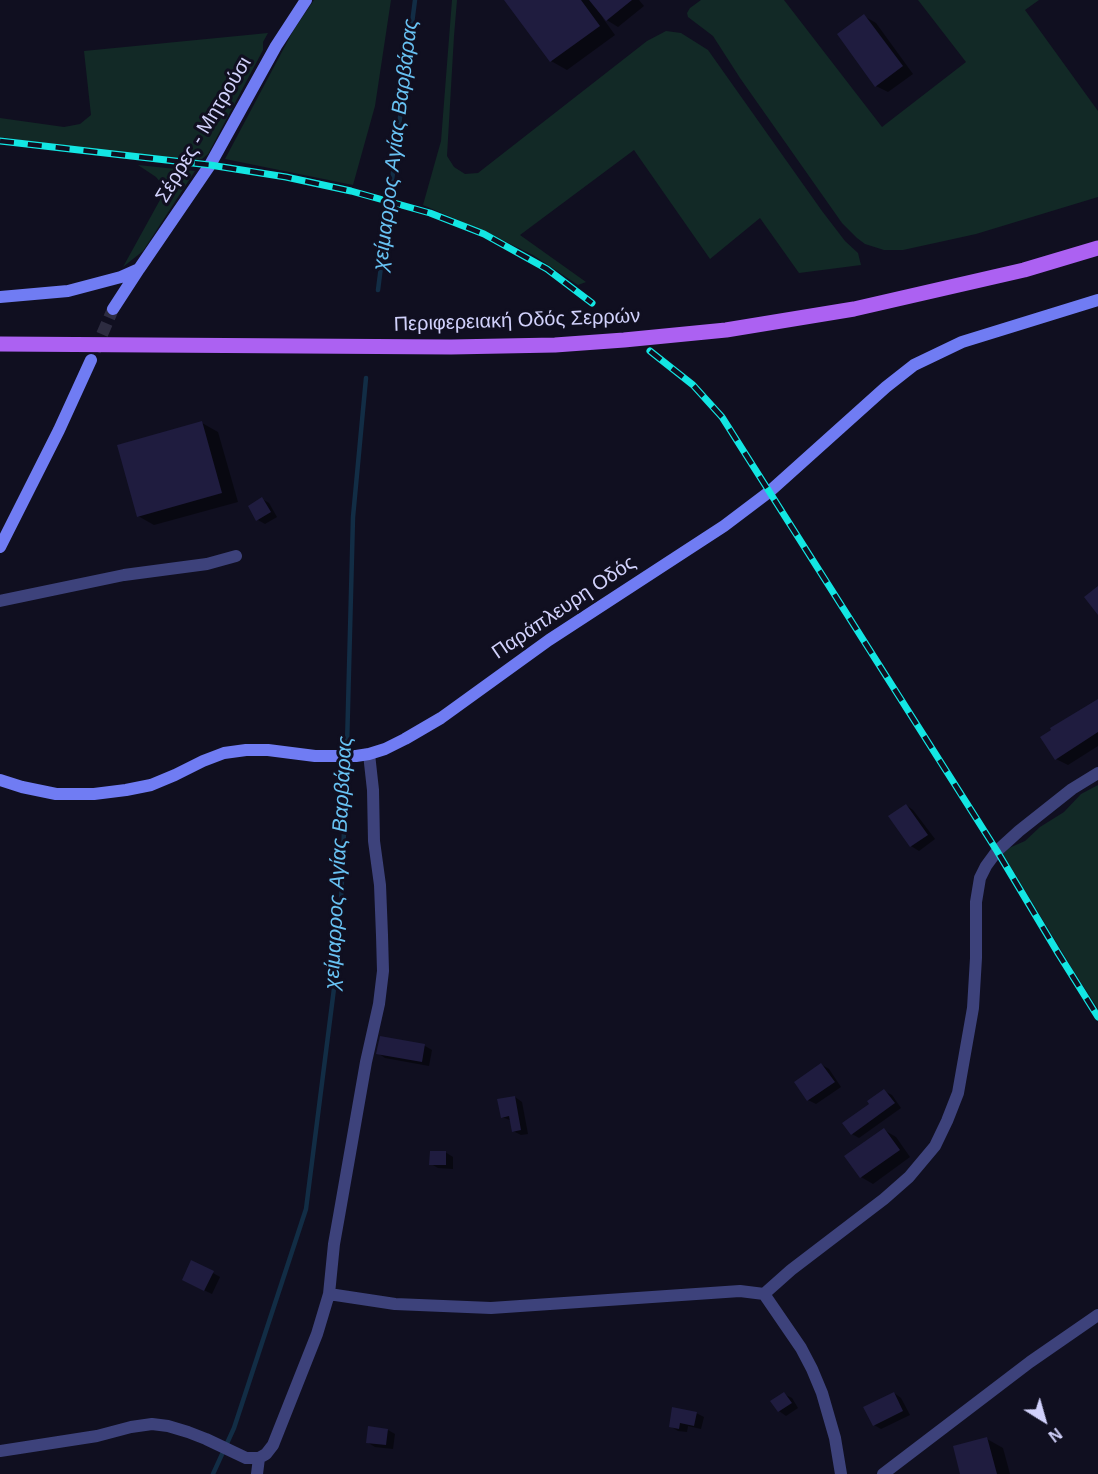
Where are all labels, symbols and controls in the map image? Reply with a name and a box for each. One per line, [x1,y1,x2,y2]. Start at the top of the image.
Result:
water label: χείμαρρος Αγίας Βαρβάρας [368,18,424,272]
street label: Σέρρες - Μητρούσι [151,53,257,207]
street label: Περιφερειακή Οδός Σερρών [393,305,641,337]
street label: Παράπλευρη Οδός [488,551,640,665]
water label: χείμαρρος Αγίας Βαρβάρας [320,736,358,990]
north arrow [1014,1390,1074,1450]
text: N [1045,1425,1065,1445]

